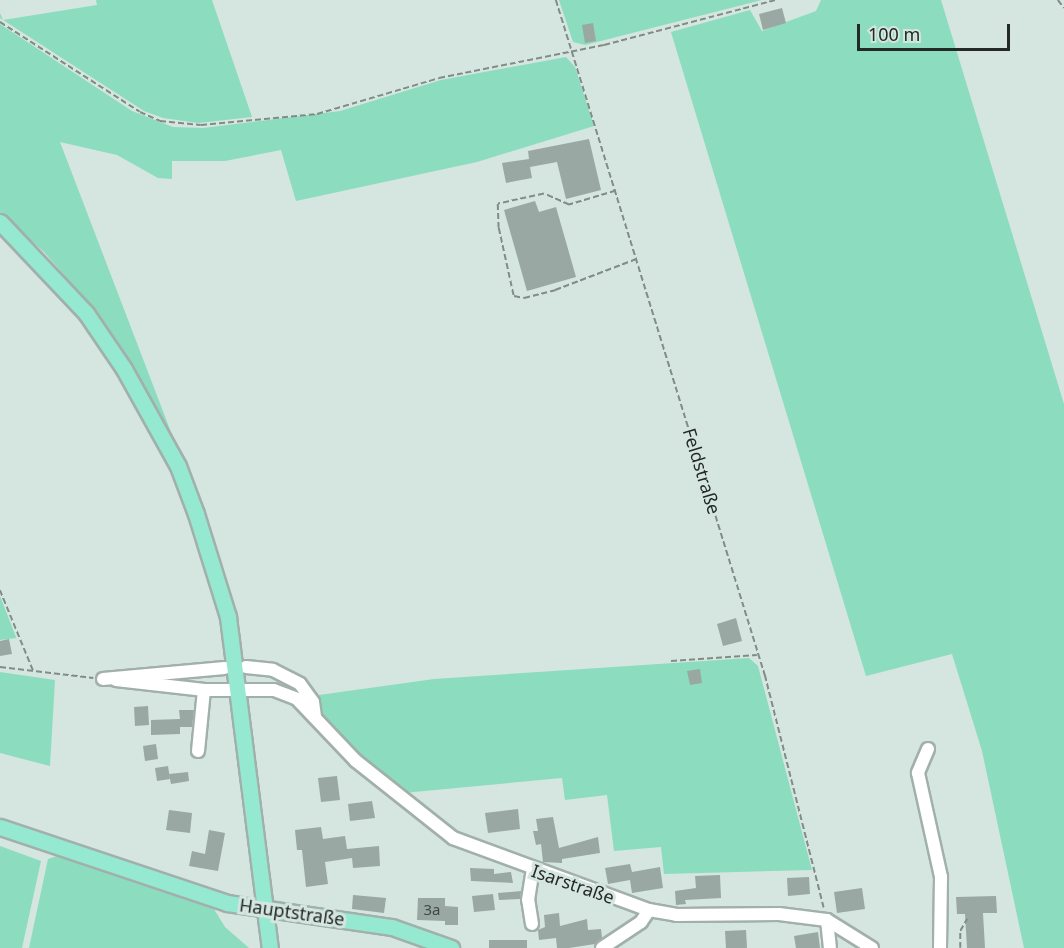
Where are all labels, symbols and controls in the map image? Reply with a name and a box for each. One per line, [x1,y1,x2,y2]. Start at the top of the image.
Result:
scale bar [860,12,1013,50]
text: 100 m [868,22,920,46]
street label: Feldstraße [679,425,725,517]
street label: Isarstraße [529,860,617,908]
street label: Hauptstraße [238,894,346,930]
house number: 3a [424,901,440,919]

